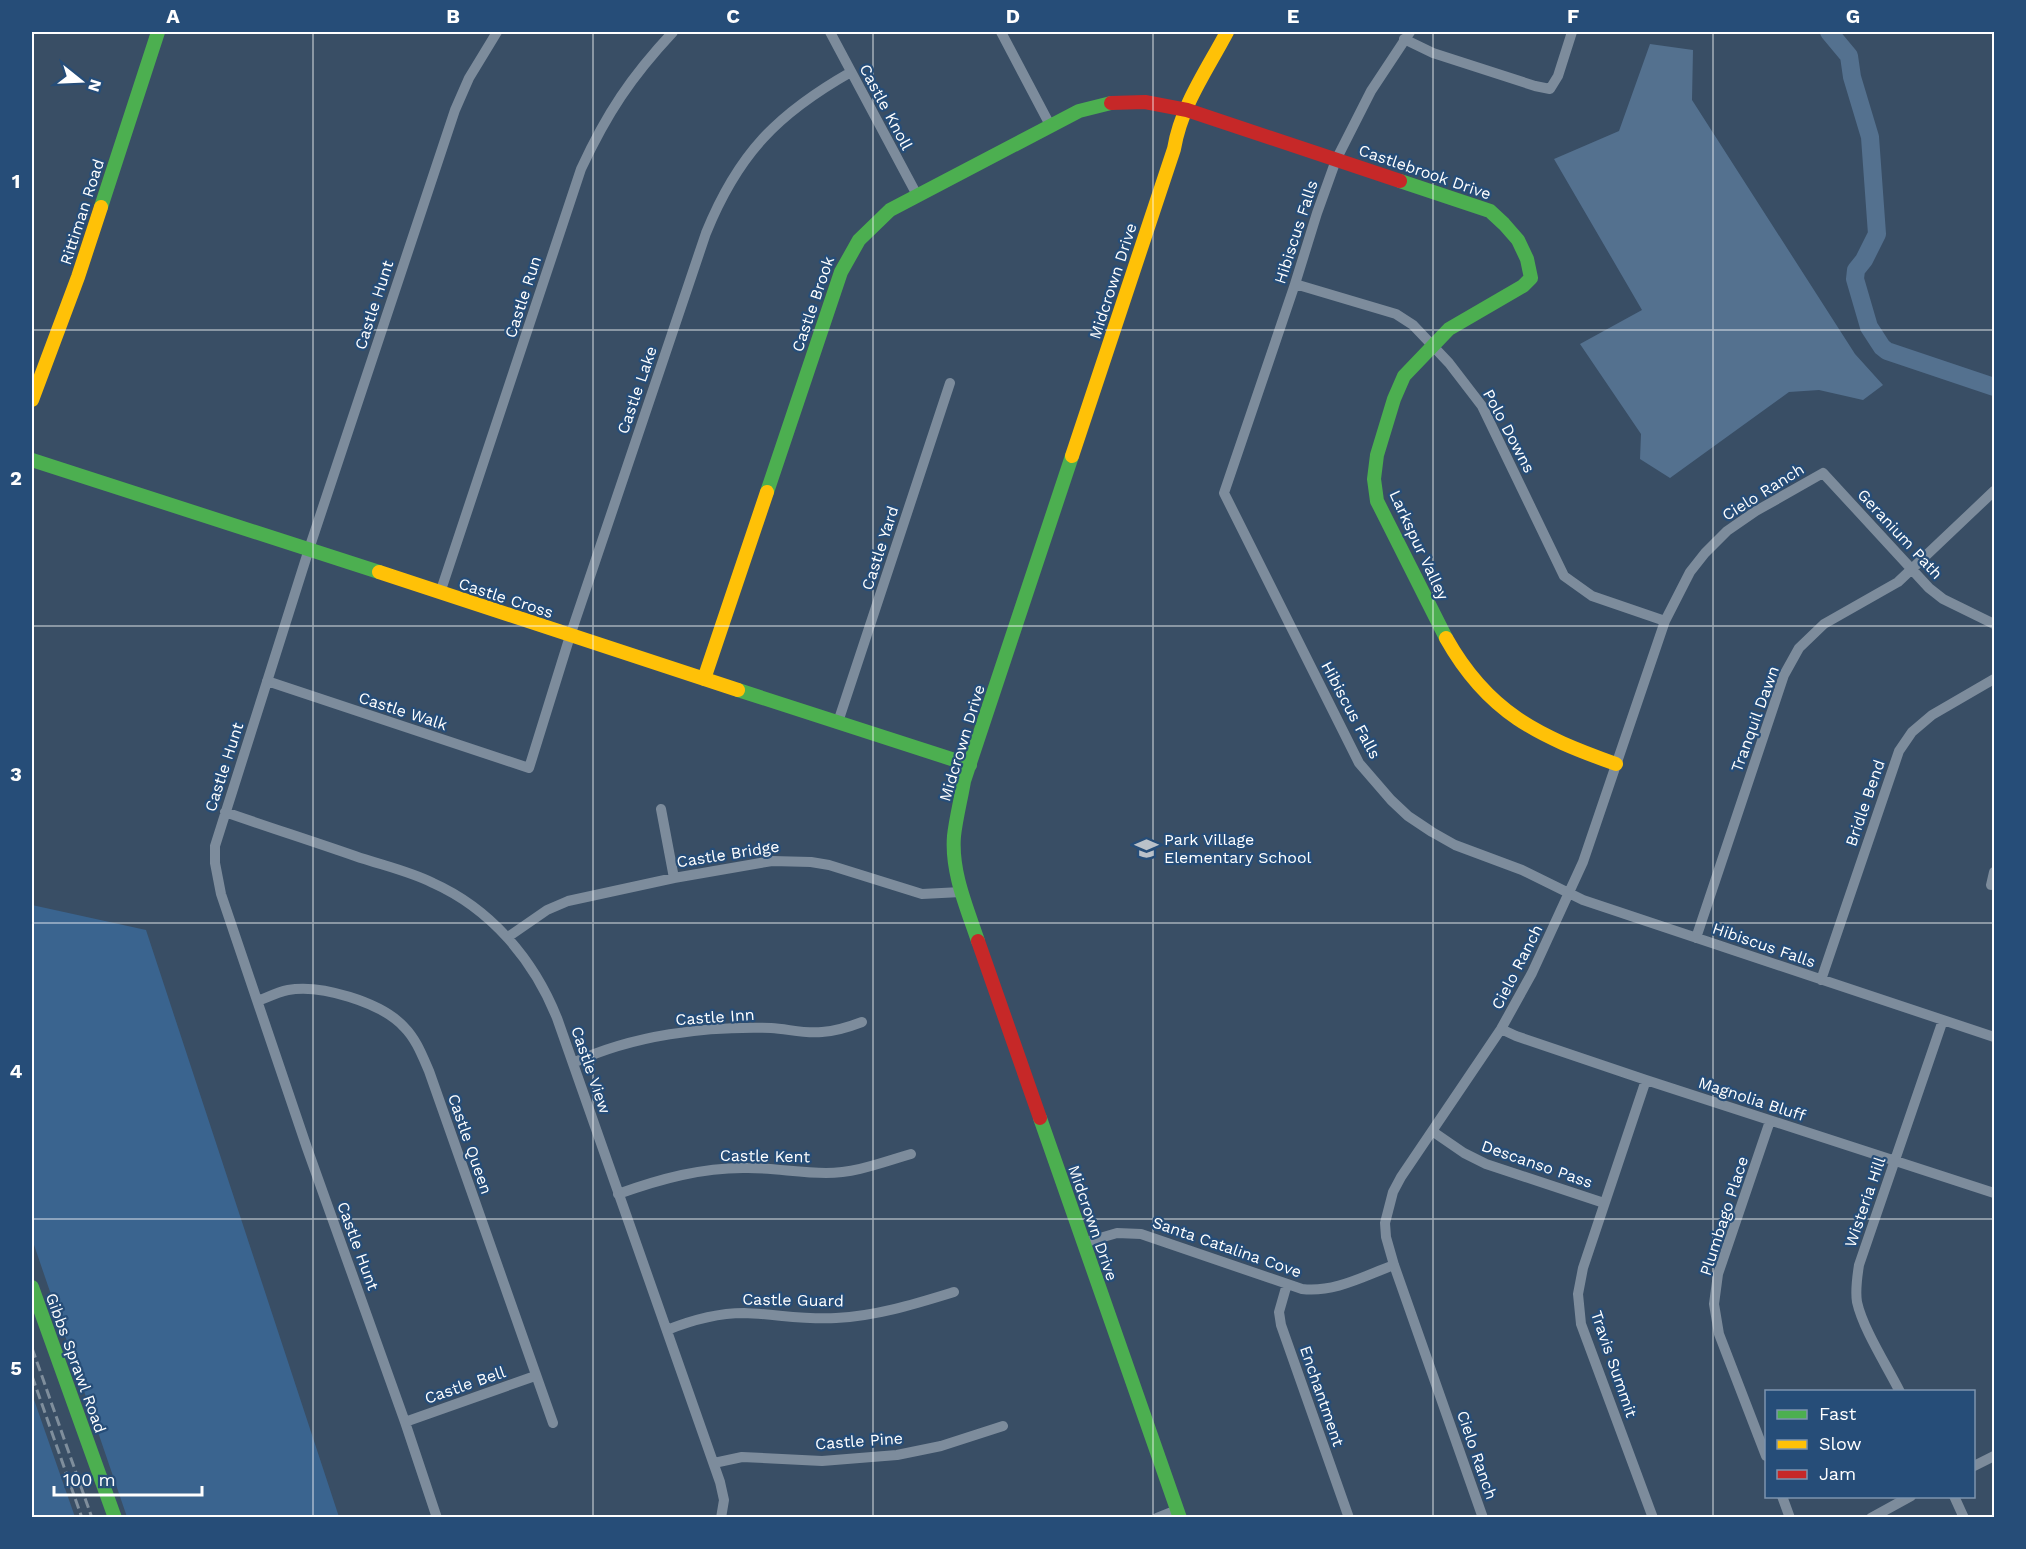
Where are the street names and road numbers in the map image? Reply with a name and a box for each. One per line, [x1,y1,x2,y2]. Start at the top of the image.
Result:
street label: Castle Knoll [855,61,917,153]
street label: Castlebrook Drive [1356,140,1494,204]
street label: Rittiman Road [56,157,108,267]
street label: Hibiscus Falls [1270,178,1322,286]
street label: Midcrown Drive [1085,220,1141,342]
street label: Castle Run [501,254,545,340]
street label: Castle Brook [788,254,838,354]
street label: Castle Hunt [351,258,397,352]
street label: Castle Lake [613,344,661,436]
street label: Polo Downs [1479,386,1539,476]
street label: Cielo Ranch [1719,459,1807,525]
street label: Geranium Path [1853,485,1947,583]
street label: Larkspur Valley [1385,487,1453,604]
street label: Castle Yard [857,504,903,592]
street label: Castle Cross [456,574,556,622]
street label: Hibiscus Falls [1317,658,1385,762]
street label: Tranquil Dawn [1727,663,1783,775]
street label: Midcrown Drive [935,682,989,804]
street label: Castle Walk [356,688,450,734]
street label: Castle Hunt [201,720,247,814]
street label: Bridle Bend [1841,757,1889,849]
street label: Castle Bridge [675,837,781,871]
street label: Hibiscus Falls [1710,918,1818,972]
street label: Cielo Ranch [1487,921,1547,1013]
street label: Castle Inn [675,1005,755,1029]
street label: Castle View [567,1024,615,1116]
street label: Magnolia Bluff [1696,1073,1808,1125]
street label: Castle Queen [444,1091,496,1197]
street label: Descanso Pass [1479,1136,1595,1192]
street label: Castle Kent [720,1146,811,1166]
street label: Plumbago Place [1696,1154,1752,1278]
street label: Wisteria Hill [1841,1154,1889,1250]
street label: Midcrown Drive [1064,1163,1122,1283]
street label: Castle Hunt [333,1199,383,1293]
street label: Santa Catalina Cove [1150,1213,1304,1281]
street label: Gibbs Sprawl Road [42,1290,110,1436]
street label: Castle Guard [742,1290,844,1310]
street label: Travis Summit [1587,1308,1641,1420]
street label: Enchantment [1296,1343,1348,1449]
street label: Castle Bell [422,1362,508,1408]
street label: Cielo Ranch [1453,1408,1501,1502]
street label: Castle Pine [814,1428,904,1454]

